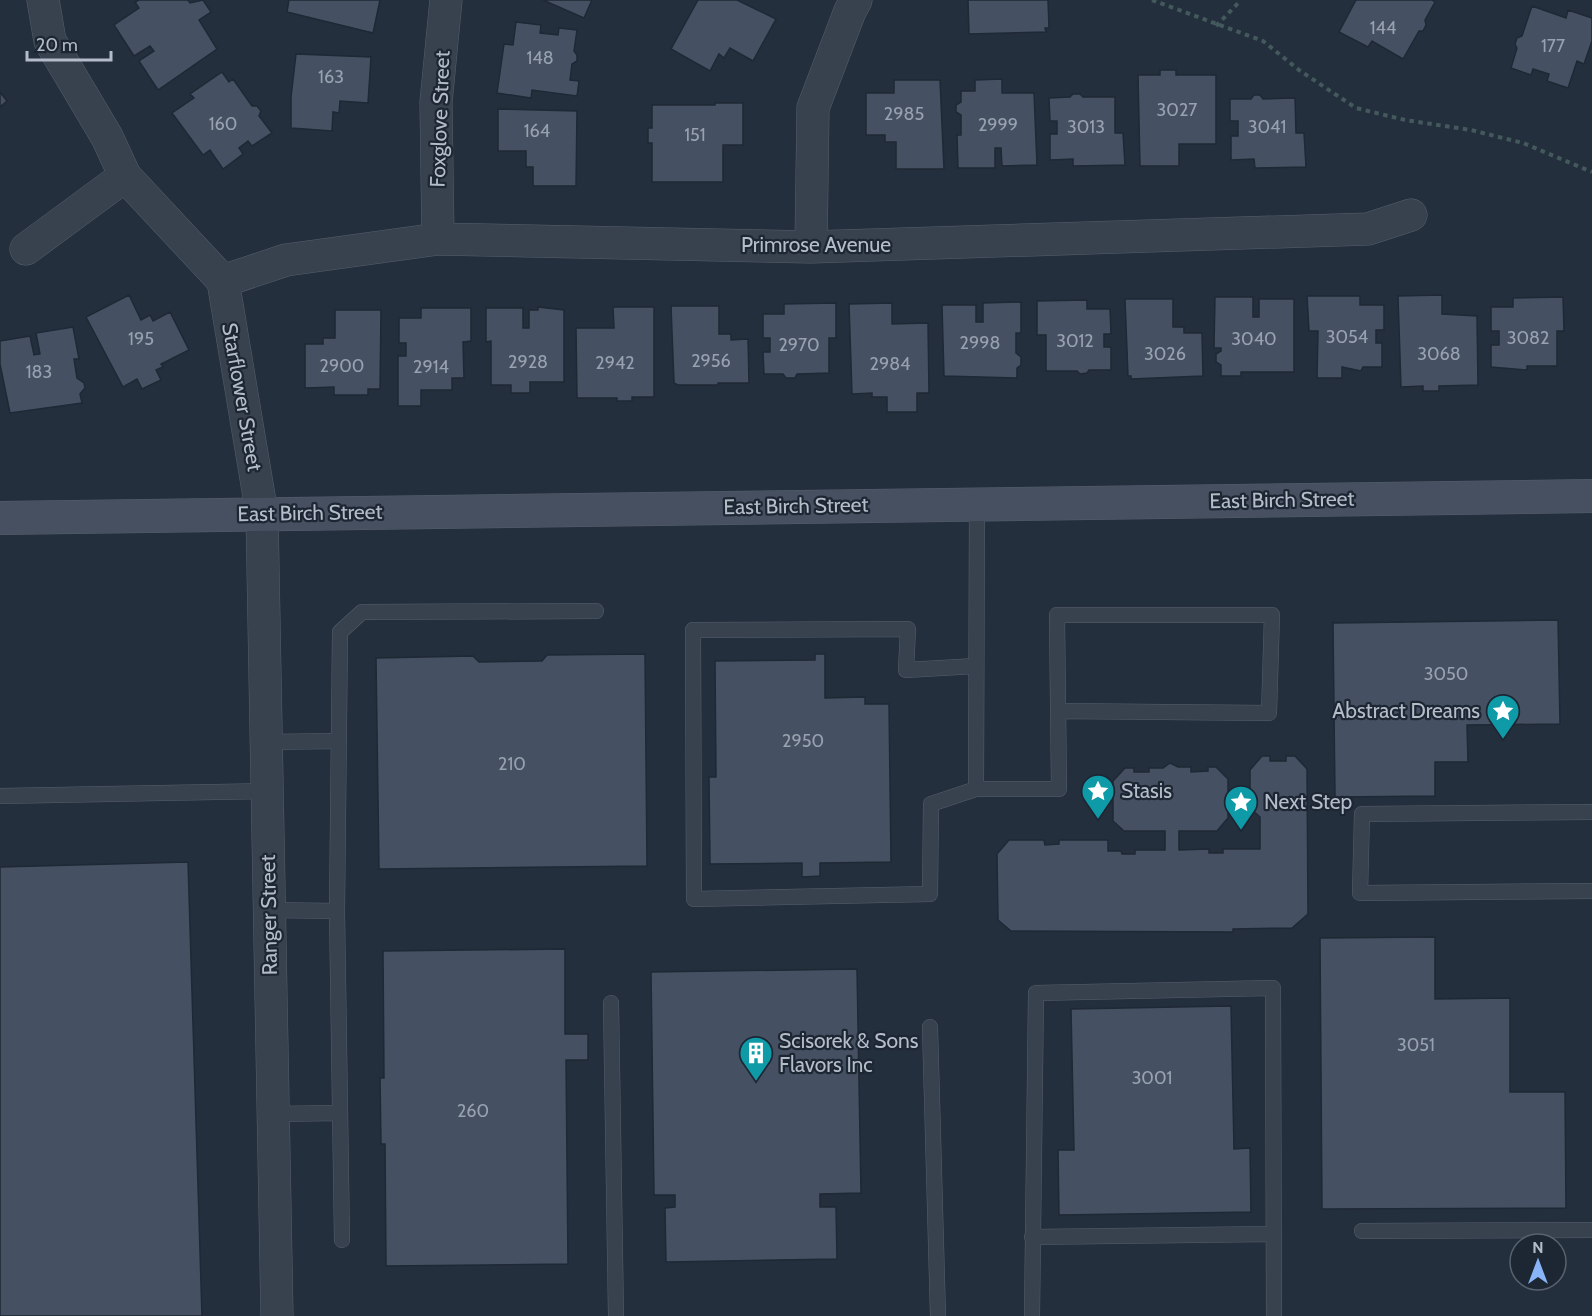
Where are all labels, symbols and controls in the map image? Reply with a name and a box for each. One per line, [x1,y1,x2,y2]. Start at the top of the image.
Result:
house number: 144 [1370,17,1396,39]
scale bar [27,24,111,62]
text: 20 m [36,34,78,56]
house number: 177 [1541,35,1565,57]
house number: 148 [526,47,554,69]
street label: Foxglove Street [425,50,454,188]
house number: 163 [318,66,344,88]
house number: 3027 [1157,99,1197,121]
house number: 2985 [884,103,924,125]
house number: 160 [209,113,237,135]
house number: 2999 [978,114,1018,136]
house number: 3013 [1067,116,1105,138]
house number: 3041 [1248,116,1286,138]
house number: 164 [524,120,550,142]
house number: 151 [684,124,706,146]
street label: Primrose Avenue [741,232,891,257]
street label: Starflower Street [217,321,268,473]
house number: 3054 [1326,326,1368,348]
house number: 3082 [1507,327,1549,349]
house number: 195 [128,328,154,350]
house number: 3040 [1231,328,1277,350]
house number: 3012 [1056,330,1094,352]
house number: 2998 [960,332,1000,354]
house number: 2970 [778,334,820,356]
house number: 3026 [1144,343,1186,365]
house number: 3068 [1417,343,1461,365]
house number: 2956 [691,350,731,372]
house number: 2928 [508,351,548,373]
house number: 2942 [595,352,635,374]
house number: 2984 [870,353,910,375]
house number: 2900 [320,355,364,377]
house number: 2914 [413,356,449,378]
house number: 183 [26,361,52,383]
street label: East Birch Street [1209,486,1355,513]
street label: East Birch Street [723,492,869,519]
street label: East Birch Street [237,499,383,526]
house number: 3050 [1424,663,1468,685]
place icon: Abstract Dreams [1485,693,1521,740]
place label: Abstract Dreams [1332,698,1480,723]
house number: 2950 [782,730,824,752]
house number: 210 [498,753,526,775]
place icon: Stasis [1080,773,1116,820]
place label: Stasis [1121,778,1172,803]
place icon: Next Step [1223,784,1259,831]
place label: Next Step [1264,789,1352,814]
street label: Ranger Street [255,854,282,976]
place label: Scisorek & Sons Flavors Inc [779,1028,919,1077]
house number: 3051 [1397,1034,1435,1056]
building icon: Scisorek & Sons Flavors Inc [738,1035,774,1082]
house number: 3001 [1132,1067,1172,1089]
house number: 260 [457,1100,489,1122]
north arrow [1508,1232,1568,1292]
text: N [1532,1238,1544,1257]

